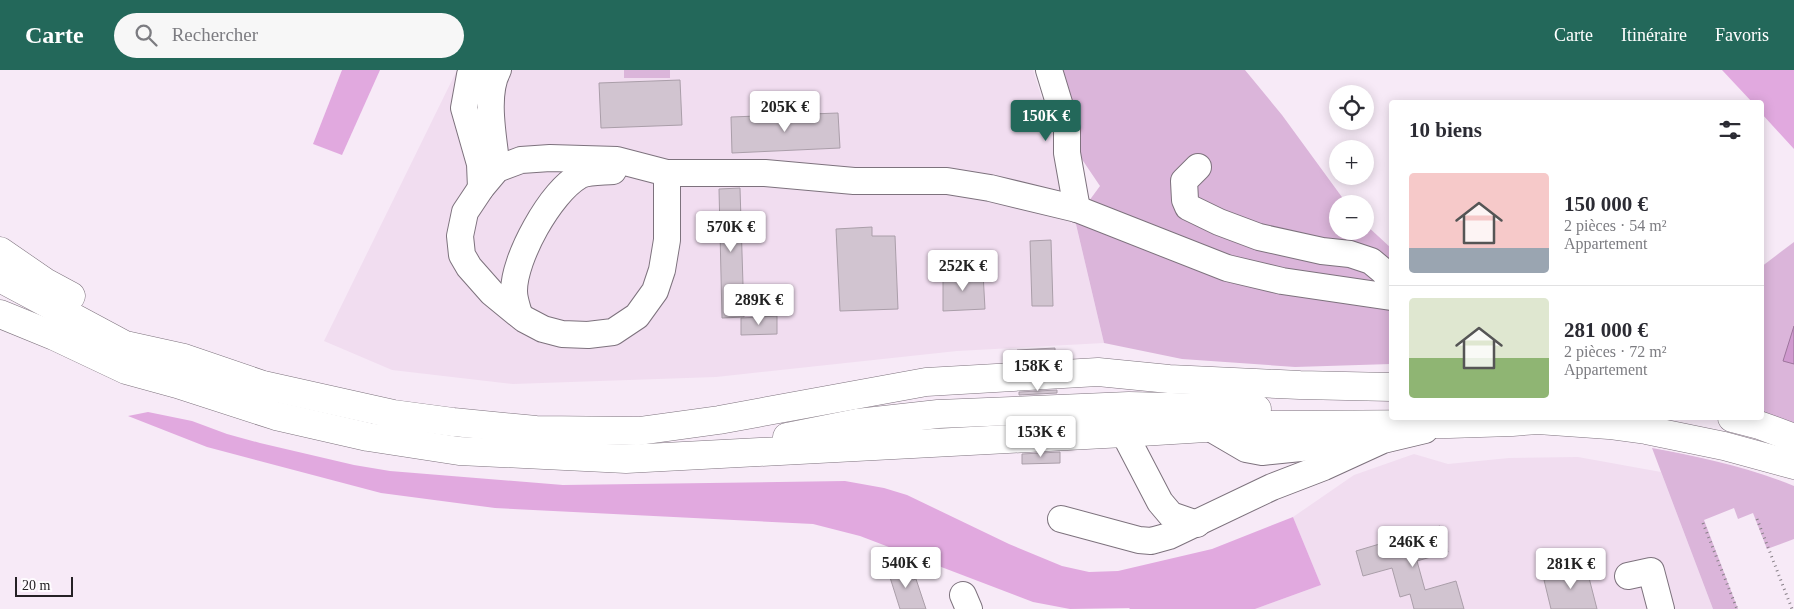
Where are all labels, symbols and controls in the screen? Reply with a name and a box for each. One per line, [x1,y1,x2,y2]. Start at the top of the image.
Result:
search box [114,13,464,58]
icon: search [132,21,160,49]
text: Carte [25,22,84,48]
text: Rechercher [172,24,258,45]
text: Carte [1554,25,1593,45]
text: Itinéraire [1621,25,1687,45]
text: Favoris [1715,25,1769,45]
map controls [1329,85,1374,240]
button: locate [1329,85,1374,130]
pin: 205K € [744,90,826,133]
text: 205K € [761,98,809,115]
pin: 150K € [1005,100,1087,142]
text: 150K € [1022,107,1070,124]
icon: filters [1716,116,1744,144]
text: 10 biens [1409,118,1482,142]
button: + [1329,140,1374,185]
text: 150 000 € [1564,192,1648,216]
icon: home [1449,193,1509,253]
button: − [1329,195,1374,240]
pin: 570K € [690,210,772,253]
text: 2 pièces · 54 m² [1564,217,1667,234]
text: 570K € [707,218,755,235]
text: Appartement [1564,235,1648,252]
pin: 252K € [922,250,1004,292]
text: 252K € [939,257,987,274]
pin: 289K € [718,284,800,326]
text: 289K € [735,291,783,308]
icon: home [1449,318,1509,378]
text: 281 000 € [1564,318,1648,342]
text: 2 pièces · 72 m² [1564,343,1667,360]
pin: 158K € [997,350,1079,392]
text: 158K € [1014,357,1062,374]
text: Appartement [1564,361,1648,378]
pin: 153K € [1000,416,1082,458]
text: 153K € [1017,423,1065,440]
pin: 246K € [1372,526,1454,568]
text: 246K € [1389,533,1437,550]
pin: 540K € [865,546,947,589]
pin: 281K € [1530,548,1612,590]
text: 540K € [882,554,930,571]
text: 281K € [1547,555,1595,572]
scale bar [15,574,72,597]
text: 20 m [22,578,50,593]

